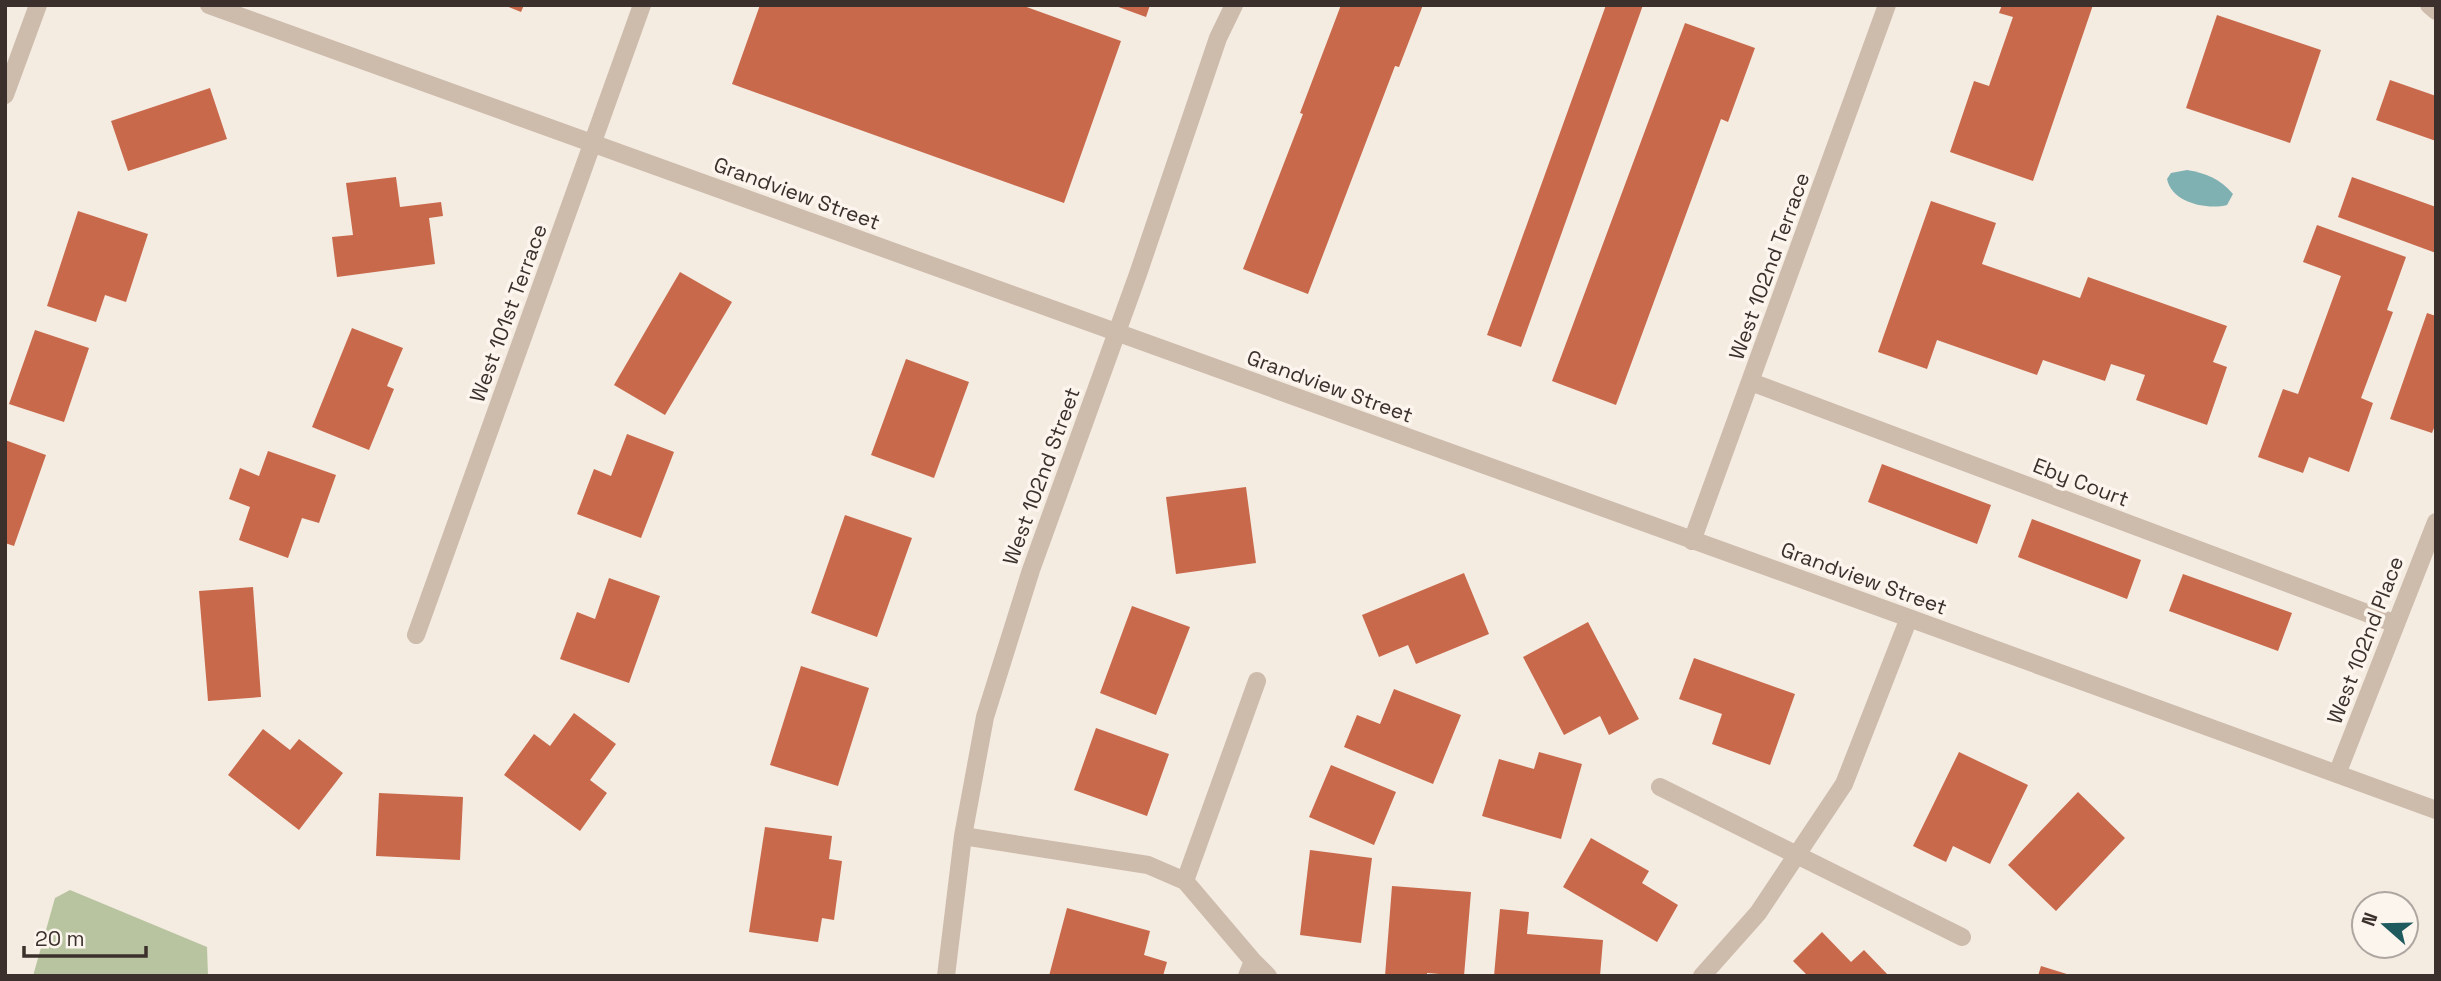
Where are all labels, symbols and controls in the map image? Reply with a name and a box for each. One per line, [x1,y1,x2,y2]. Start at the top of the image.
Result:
street label: Grandview Street [710,150,884,236]
street label: West 102nd Terrace [1723,169,1815,363]
street label: West 101st Terrace [463,220,553,406]
street label: Grandview Street [1243,343,1417,429]
street label: West 102nd Street [996,383,1086,569]
street label: Eby Court [2029,451,2133,513]
street label: Grandview Street [1777,535,1951,621]
street label: West 102nd Place [2321,552,2409,728]
north arrow [2350,890,2420,960]
text: N [2356,909,2383,930]
scale bar [24,914,147,958]
text: 20 m [35,925,85,952]

